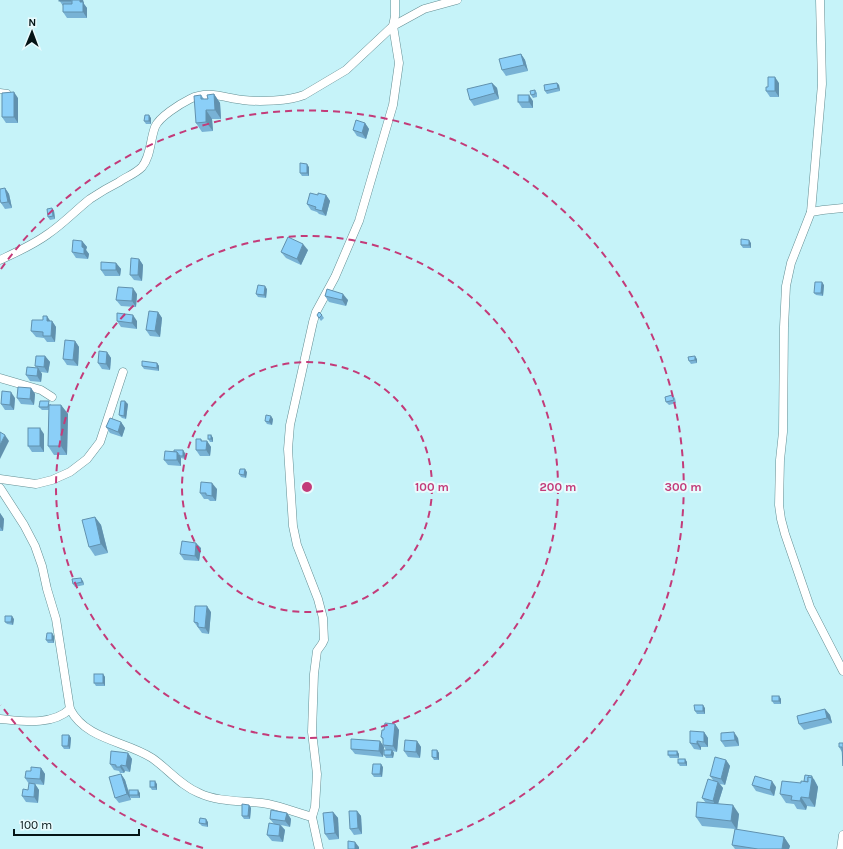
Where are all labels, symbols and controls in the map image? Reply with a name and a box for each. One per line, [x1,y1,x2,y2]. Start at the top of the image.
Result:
north arrow [12,12,52,52]
text: N [28,16,36,29]
centre of rings [300,480,314,494]
text: 100 m [415,480,449,494]
text: 200 m [540,480,576,494]
text: 300 m [664,480,702,494]
scale bar [14,811,139,837]
text: 100 m [20,818,52,832]

